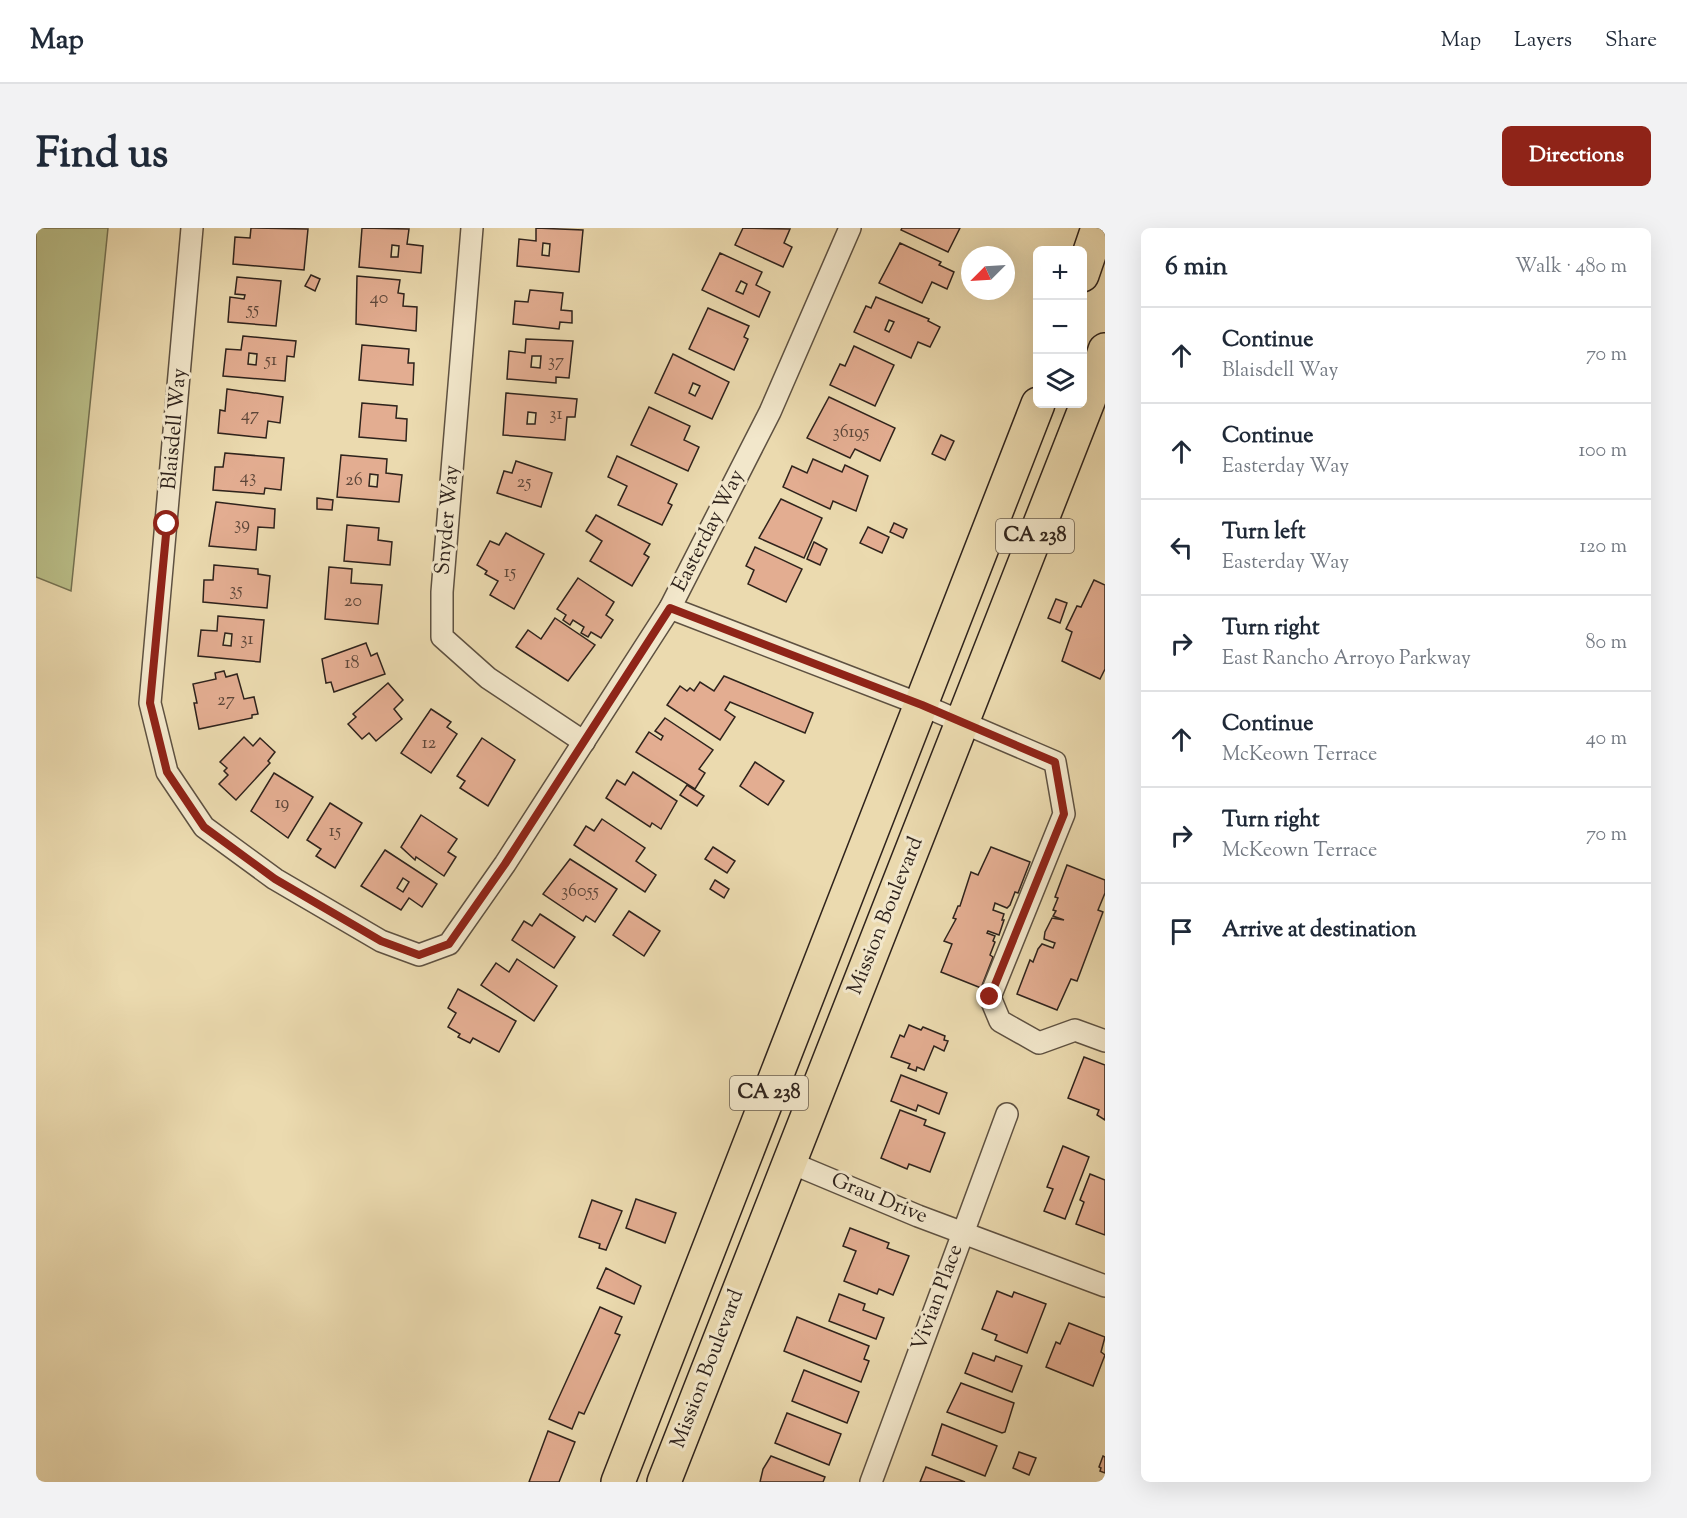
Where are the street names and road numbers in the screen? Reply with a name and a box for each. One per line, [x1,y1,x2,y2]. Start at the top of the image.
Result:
street label: Blaisdell Way [155,366,195,491]
street label: Snyder Way [428,463,468,576]
street label: Easterday Way [665,464,753,597]
road number: CA 238 [996,519,1074,553]
street label: Mission Boulevard [841,832,931,1000]
road number: CA 238 [730,1076,808,1110]
street label: Grau Drive [826,1166,932,1232]
street label: Vivian Place [905,1241,971,1355]
street label: Mission Boulevard [664,1285,752,1453]

